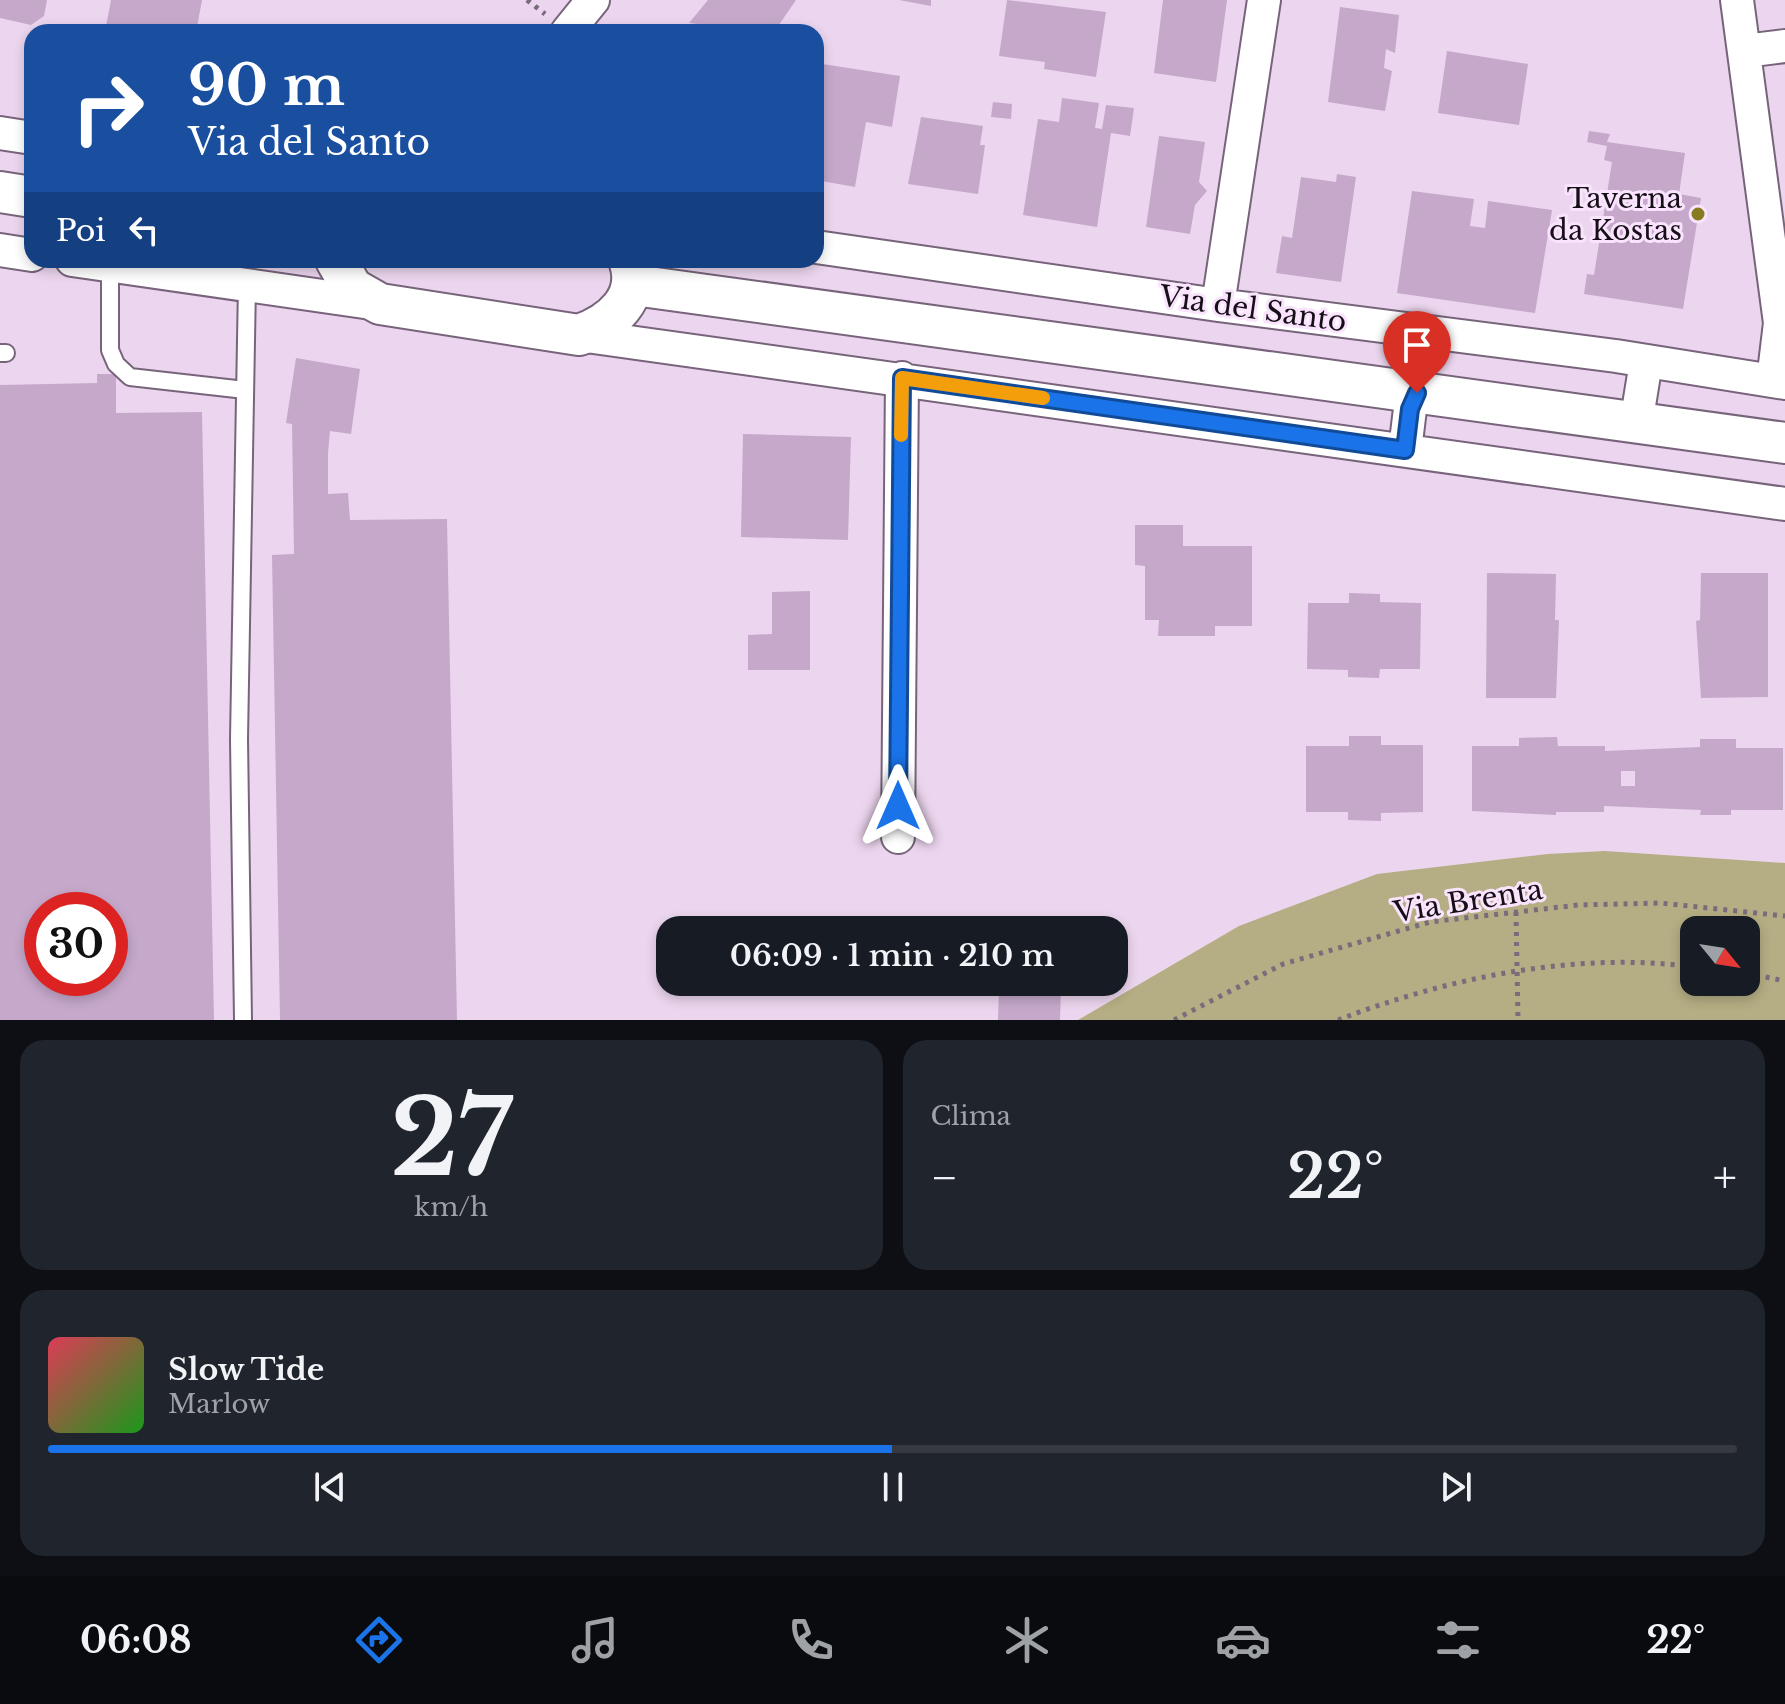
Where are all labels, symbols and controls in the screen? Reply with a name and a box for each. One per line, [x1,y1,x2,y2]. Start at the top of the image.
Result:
text: 90 m [188,51,345,120]
icon: right [56,56,160,160]
text: Via del Santo [188,120,430,165]
place label: Taverna da Kostas [1549,181,1682,248]
marker: Taverna da Kostas [1689,205,1707,223]
icon: left [122,208,166,252]
text: Poi [56,212,106,249]
street label: Via del Santo [1156,278,1349,339]
pin [1383,311,1451,393]
icon: arrive [1395,323,1439,367]
position arrow [856,764,940,848]
street label: Via Brenta [1390,872,1546,930]
speed limit sign: 30 [24,892,128,996]
north arrow [1680,916,1760,996]
map controls [1680,916,1760,996]
text: 06:09 · 1 min · 210 m [730,937,1054,974]
text: 27 [391,1074,512,1203]
text: Clima [931,1100,1011,1132]
text: 22° [1287,1140,1384,1214]
text: − [931,1150,958,1205]
text: + [1713,1150,1737,1205]
text: km/h [414,1191,488,1223]
text: Slow Tide [168,1351,324,1388]
text: Marlow [168,1388,270,1420]
icon: previous [308,1465,352,1509]
icon: pause [871,1465,915,1509]
icon: next [1434,1465,1478,1509]
icon: directions [351,1612,407,1668]
icon: music [567,1612,623,1668]
icon: phone [783,1612,839,1668]
icon: climate [999,1612,1055,1668]
icon: car [1215,1612,1271,1668]
icon: filters [1430,1612,1486,1668]
text: 06:08 [80,1618,192,1663]
text: 22° [1646,1618,1705,1663]

